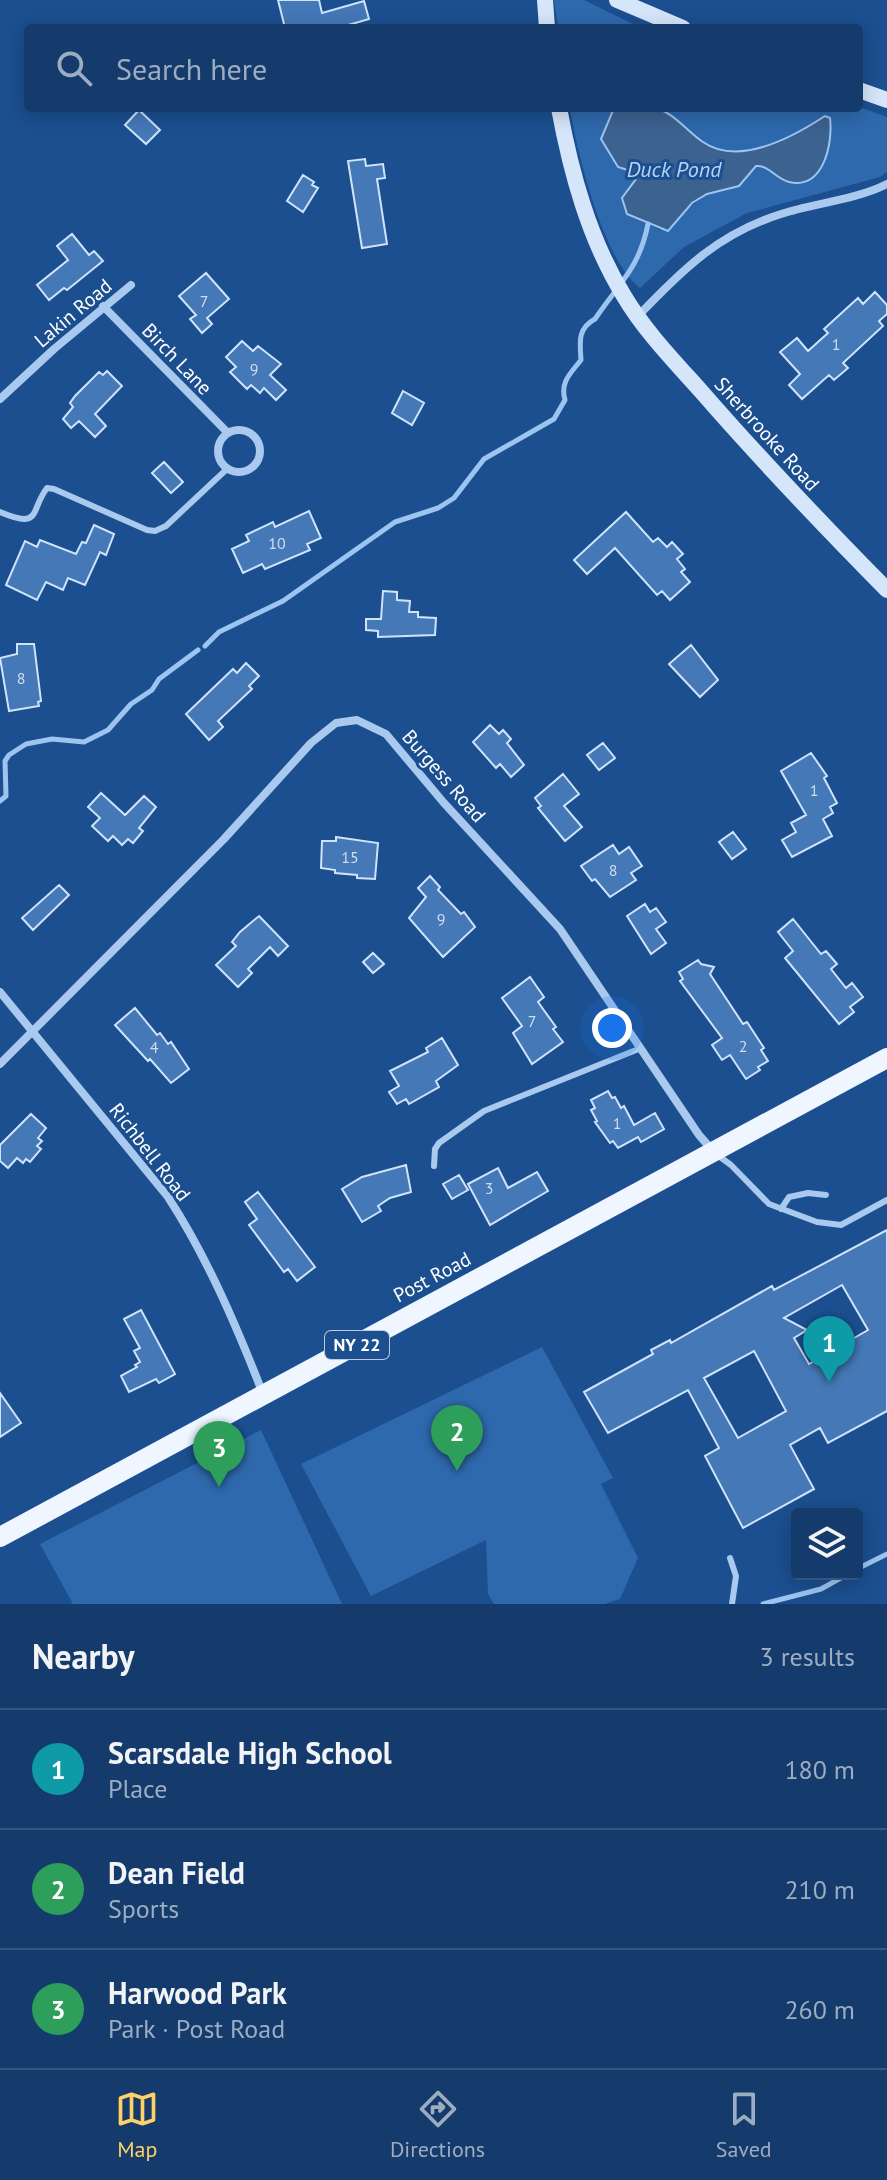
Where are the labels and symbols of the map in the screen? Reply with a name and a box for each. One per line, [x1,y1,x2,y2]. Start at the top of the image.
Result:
water label: Duck Pond [627,155,722,183]
street label: Lakin Road [29,273,117,353]
house number: 7 [200,291,208,311]
street label: Birch Lane [136,318,218,400]
house number: 1 [832,334,840,354]
house number: 9 [250,359,258,379]
street label: Sherbrooke Road [709,372,825,496]
house number: 10 [268,533,286,553]
house number: 8 [17,668,25,688]
street label: Burgess Road [397,724,491,828]
house number: 1 [810,780,818,800]
house number: 15 [341,847,359,867]
house number: 8 [609,860,617,880]
house number: 9 [437,909,445,929]
your location [592,1008,632,1048]
house number: 7 [528,1011,536,1031]
house number: 2 [739,1036,747,1056]
house number: 4 [150,1037,159,1057]
street label: Richbell Road [104,1098,196,1206]
house number: 1 [613,1113,621,1133]
house number: 3 [485,1178,493,1198]
street label: Post Road [389,1246,475,1308]
pin: 1 [803,1316,855,1382]
road number: NY 22 [325,1331,389,1359]
pin: 2 [431,1405,483,1471]
pin: 3 [193,1421,245,1487]

